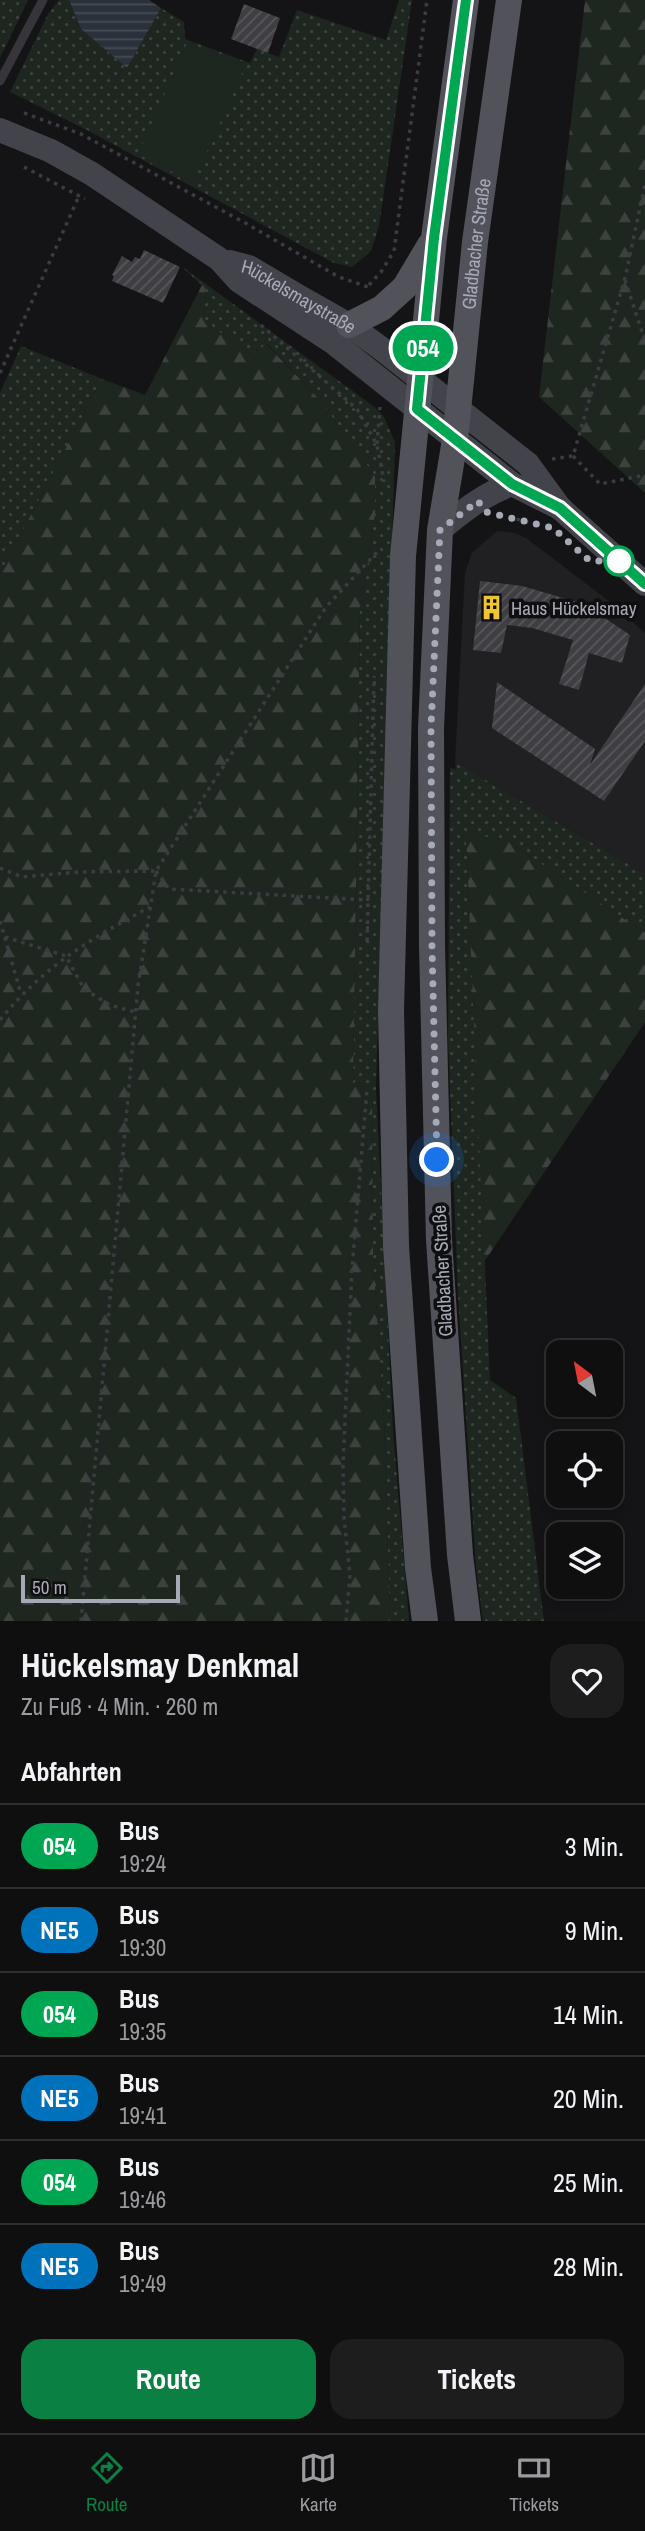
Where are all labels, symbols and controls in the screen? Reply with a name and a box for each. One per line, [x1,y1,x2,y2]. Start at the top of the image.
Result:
street label: Gladbacher Straße [455,177,497,311]
street label: Hückelsmaystraße [239,253,362,339]
line badge: 054 [383,325,463,371]
text: 054 [407,332,439,364]
unlabelled marker [604,546,634,576]
building icon: Haus Hückelsmay [477,594,505,622]
place label: Haus Hückelsmay [511,595,637,621]
your location [419,1142,454,1177]
street label: Gladbacher Straße [426,1205,458,1337]
north arrow [546,1340,623,1418]
map controls [546,1340,623,1599]
button: locate [546,1431,623,1508]
button: layers [546,1522,623,1599]
scale bar [21,1572,180,1604]
text: 50 m [32,1574,67,1600]
text: Hückelsmay Denkmal [21,1643,299,1687]
button: heart [550,1644,624,1718]
text: Zu Fuß · 4 Min. · 260 m [21,1691,218,1722]
text: Abfahrten [21,1754,122,1789]
text: Bus [119,1813,159,1848]
text: 3 Min. [565,1829,624,1864]
text: 054 [43,1830,76,1862]
text: 19:24 [119,1848,166,1879]
text: Bus [119,1897,159,1932]
text: 9 Min. [565,1913,624,1948]
text: NE5 [40,1914,79,1946]
text: 19:30 [119,1932,166,1963]
text: Bus [119,1981,159,2016]
text: 14 Min. [553,1997,624,2032]
text: 054 [43,1998,76,2030]
text: 19:35 [119,2016,166,2047]
text: Bus [119,2065,159,2100]
text: 20 Min. [553,2081,624,2116]
text: NE5 [40,2082,79,2114]
text: 19:41 [119,2100,166,2131]
text: Bus [119,2149,159,2184]
text: 25 Min. [553,2165,624,2200]
text: 054 [43,2166,76,2198]
text: 19:46 [119,2184,166,2215]
text: Bus [119,2233,159,2268]
text: 28 Min. [553,2249,624,2284]
text: NE5 [40,2250,79,2282]
text: 19:49 [119,2268,166,2299]
button: Route [21,2339,316,2419]
button: Tickets [330,2339,624,2419]
tab: Route [86,2449,128,2517]
tab: Karte [299,2449,337,2517]
tab: Tickets [509,2449,559,2517]

